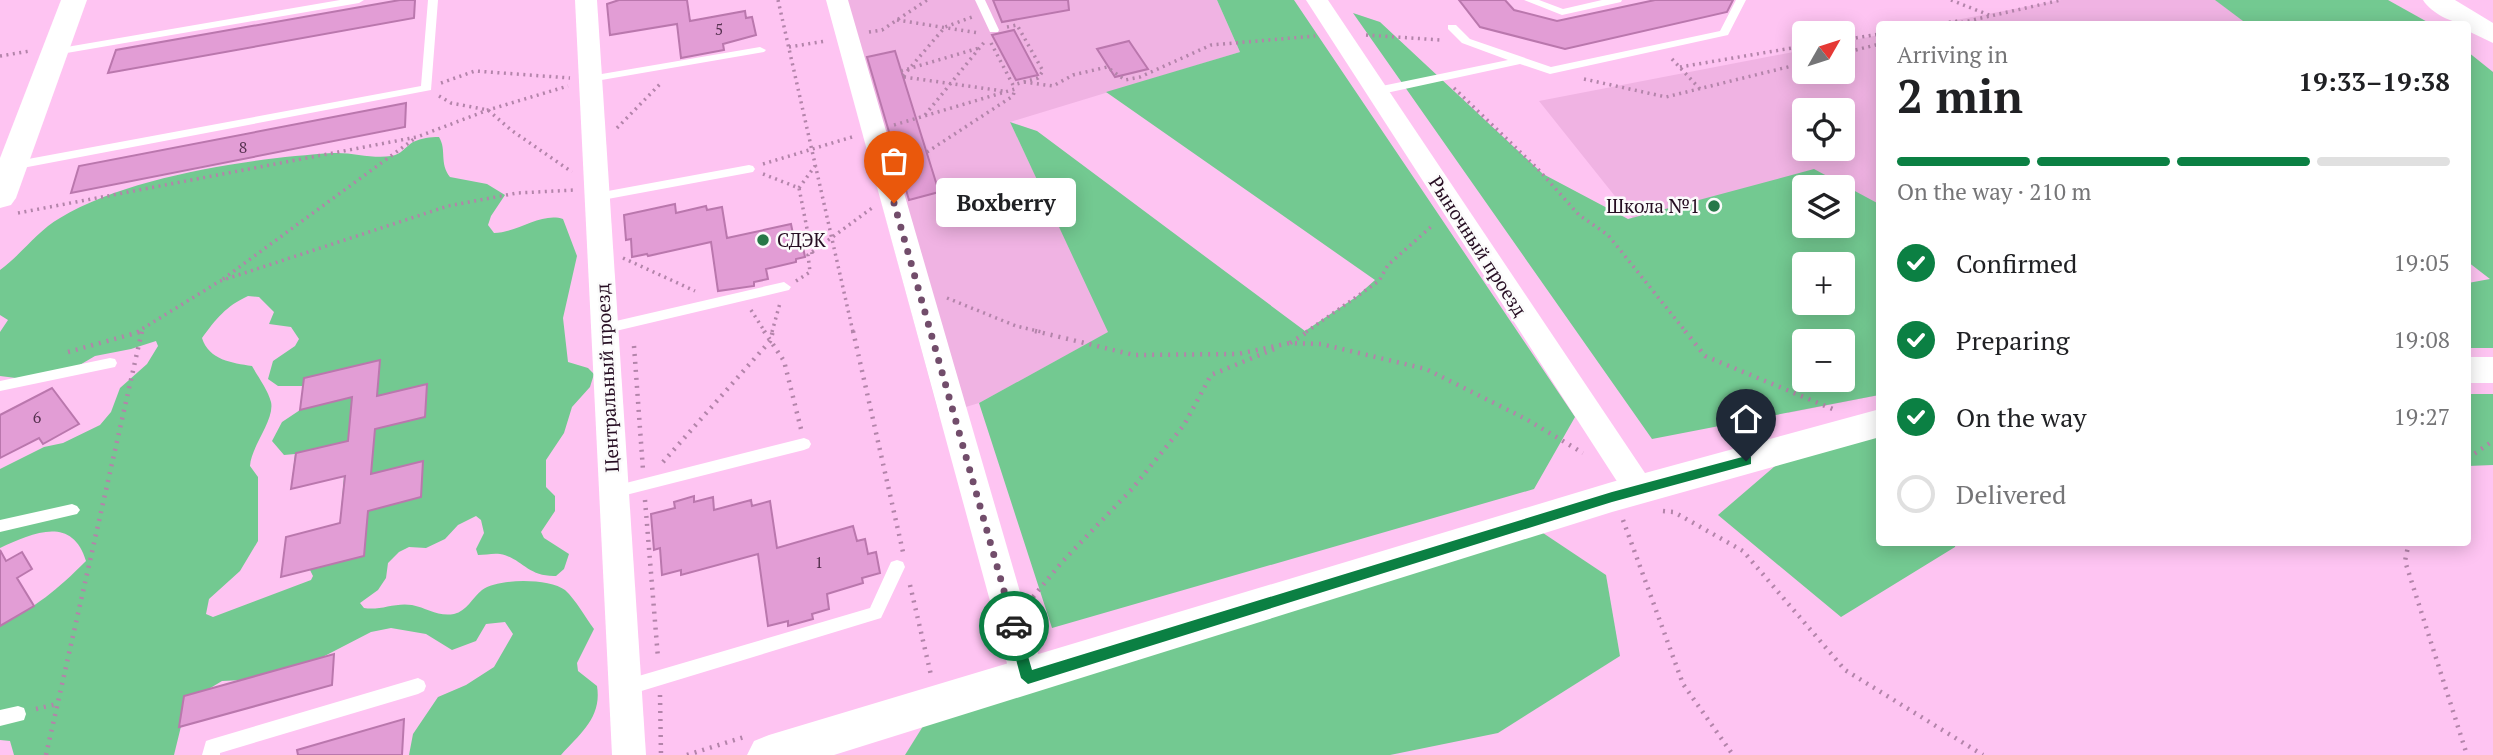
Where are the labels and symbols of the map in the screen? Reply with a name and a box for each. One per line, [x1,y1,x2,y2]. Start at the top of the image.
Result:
house number: 5 [715,18,723,40]
north arrow [1792,21,1855,84]
pin [864,131,924,203]
house number: 8 [239,136,247,158]
street label: Рыночный проезд [1424,171,1533,321]
callout: Boxberry [936,178,1076,228]
place label: Школа №1 [1606,193,1700,218]
marker: Школа №1 [1706,198,1722,214]
place label: СДЭК [777,227,827,252]
marker: СДЭК [755,232,771,248]
street label: Центральный проезд [589,283,624,473]
pin [1716,389,1776,461]
house number: 6 [33,406,42,428]
house number: 1 [815,551,823,573]
courier [979,591,1049,661]

